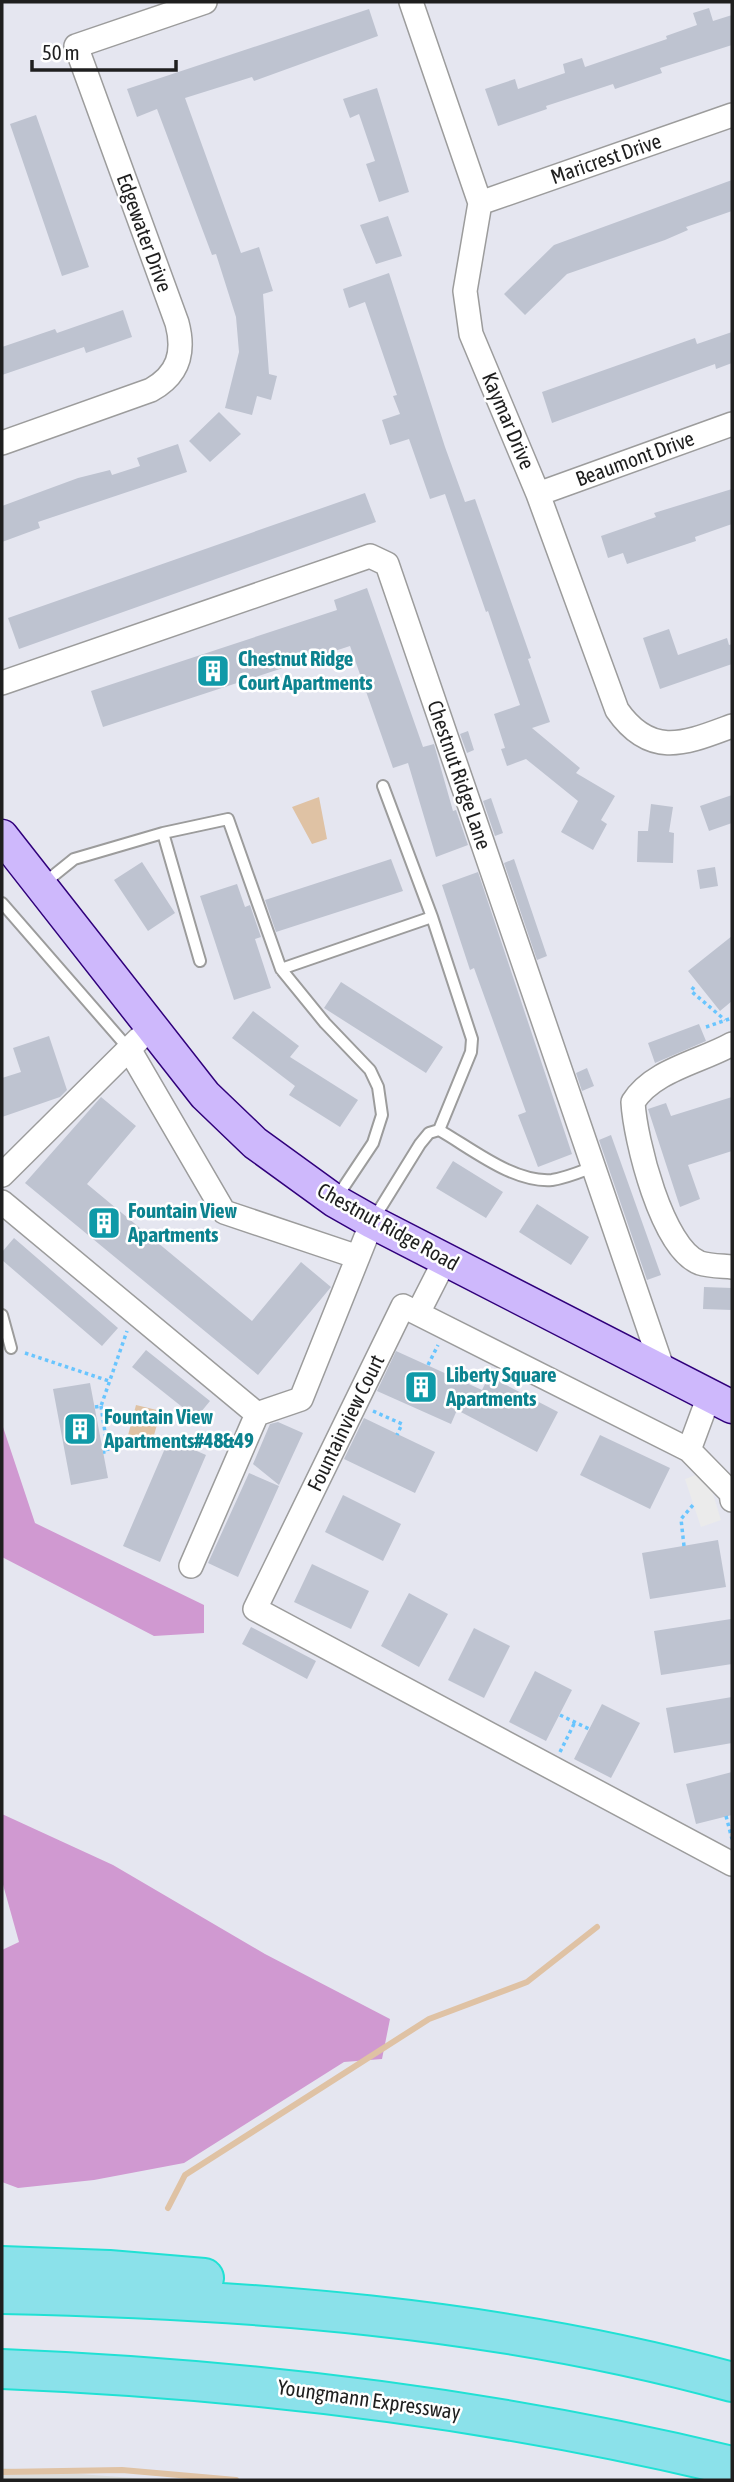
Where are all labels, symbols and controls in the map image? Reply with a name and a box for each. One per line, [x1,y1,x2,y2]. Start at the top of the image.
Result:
scale bar [32,28,175,72]
text: 50 m [42,40,80,64]
street label: Maricrest Drive [547,128,664,188]
street label: Edgewater Drive [112,170,177,295]
street label: Kaymar Drive [478,369,540,473]
street label: Beaumont Drive [572,426,697,491]
place label: Chestnut Ridge Court Apartments [238,646,373,694]
building icon: Chestnut Ridge Court Apartments [194,652,232,690]
street label: Chestnut Ridge Lane [423,697,497,852]
street label: Chestnut Ridge Road [313,1177,464,1275]
place label: Fountain View Apartments [127,1198,237,1246]
building icon: Fountain View Apartments [85,1204,123,1242]
street label: Fountainview Court [302,1350,389,1495]
place label: Liberty Square Apartments [445,1362,556,1410]
building icon: Liberty Square Apartments [402,1368,440,1406]
place label: Fountain View Apartments#48&49 [103,1404,254,1452]
building icon: Fountain View Apartments#48&49 [61,1410,99,1448]
street label: Youngmann Expressway [276,2374,462,2424]

